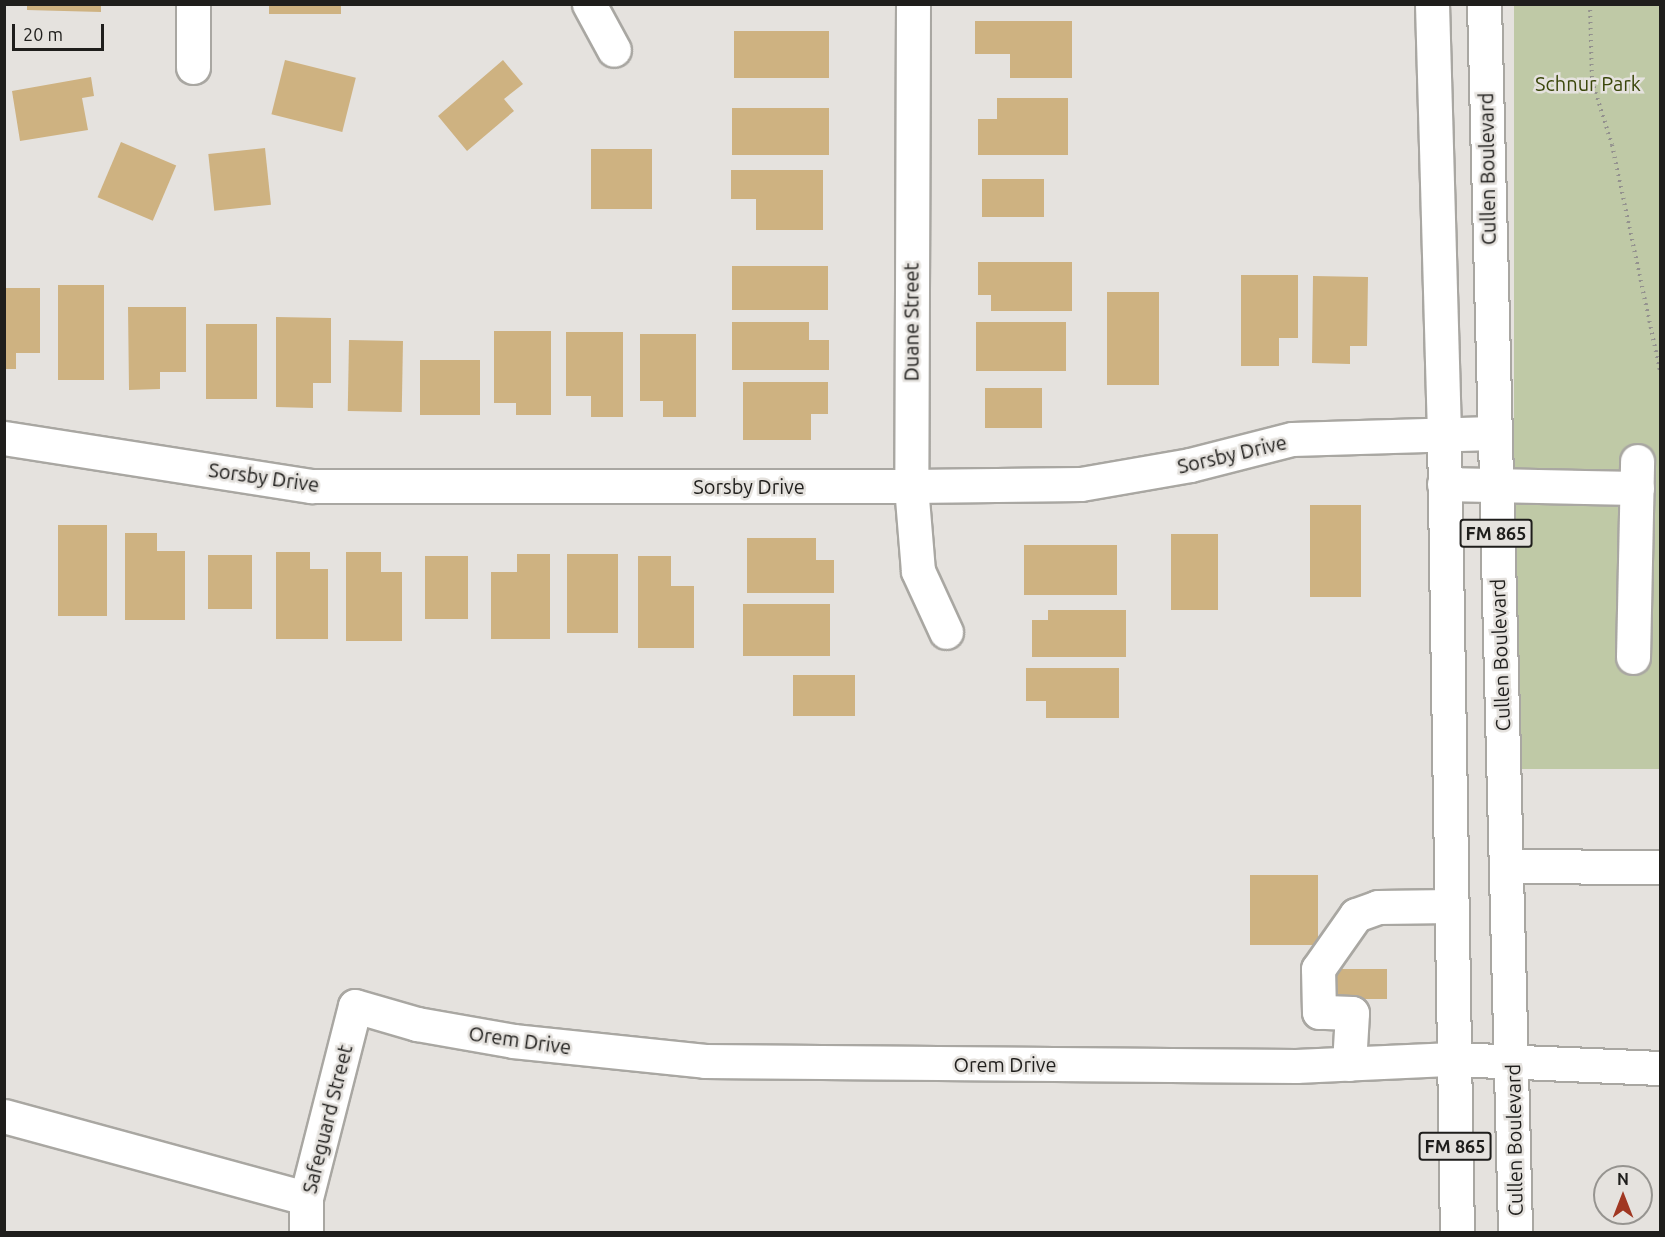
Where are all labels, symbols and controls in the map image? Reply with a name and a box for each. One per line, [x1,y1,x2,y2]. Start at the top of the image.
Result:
scale bar [15,12,106,50]
text: 20 m [23,24,63,44]
park label: Schnur Park [1535,71,1641,95]
street label: Cullen Boulevard [1474,93,1500,245]
street label: Duane Street [899,263,923,381]
street label: Sorsby Drive [1175,430,1289,478]
street label: Sorsby Drive [207,457,321,497]
street label: Sorsby Drive [693,474,805,498]
road number: FM 865 [1458,518,1534,548]
street label: Cullen Boulevard [1485,578,1515,732]
street label: Orem Drive [467,1021,573,1059]
street label: Safeguard Street [297,1042,357,1196]
street label: Orem Drive [953,1052,1057,1076]
street label: Cullen Boulevard [1501,1064,1527,1216]
road number: FM 865 [1418,1131,1492,1161]
north arrow [1593,1165,1653,1225]
text: N [1617,1170,1629,1188]

